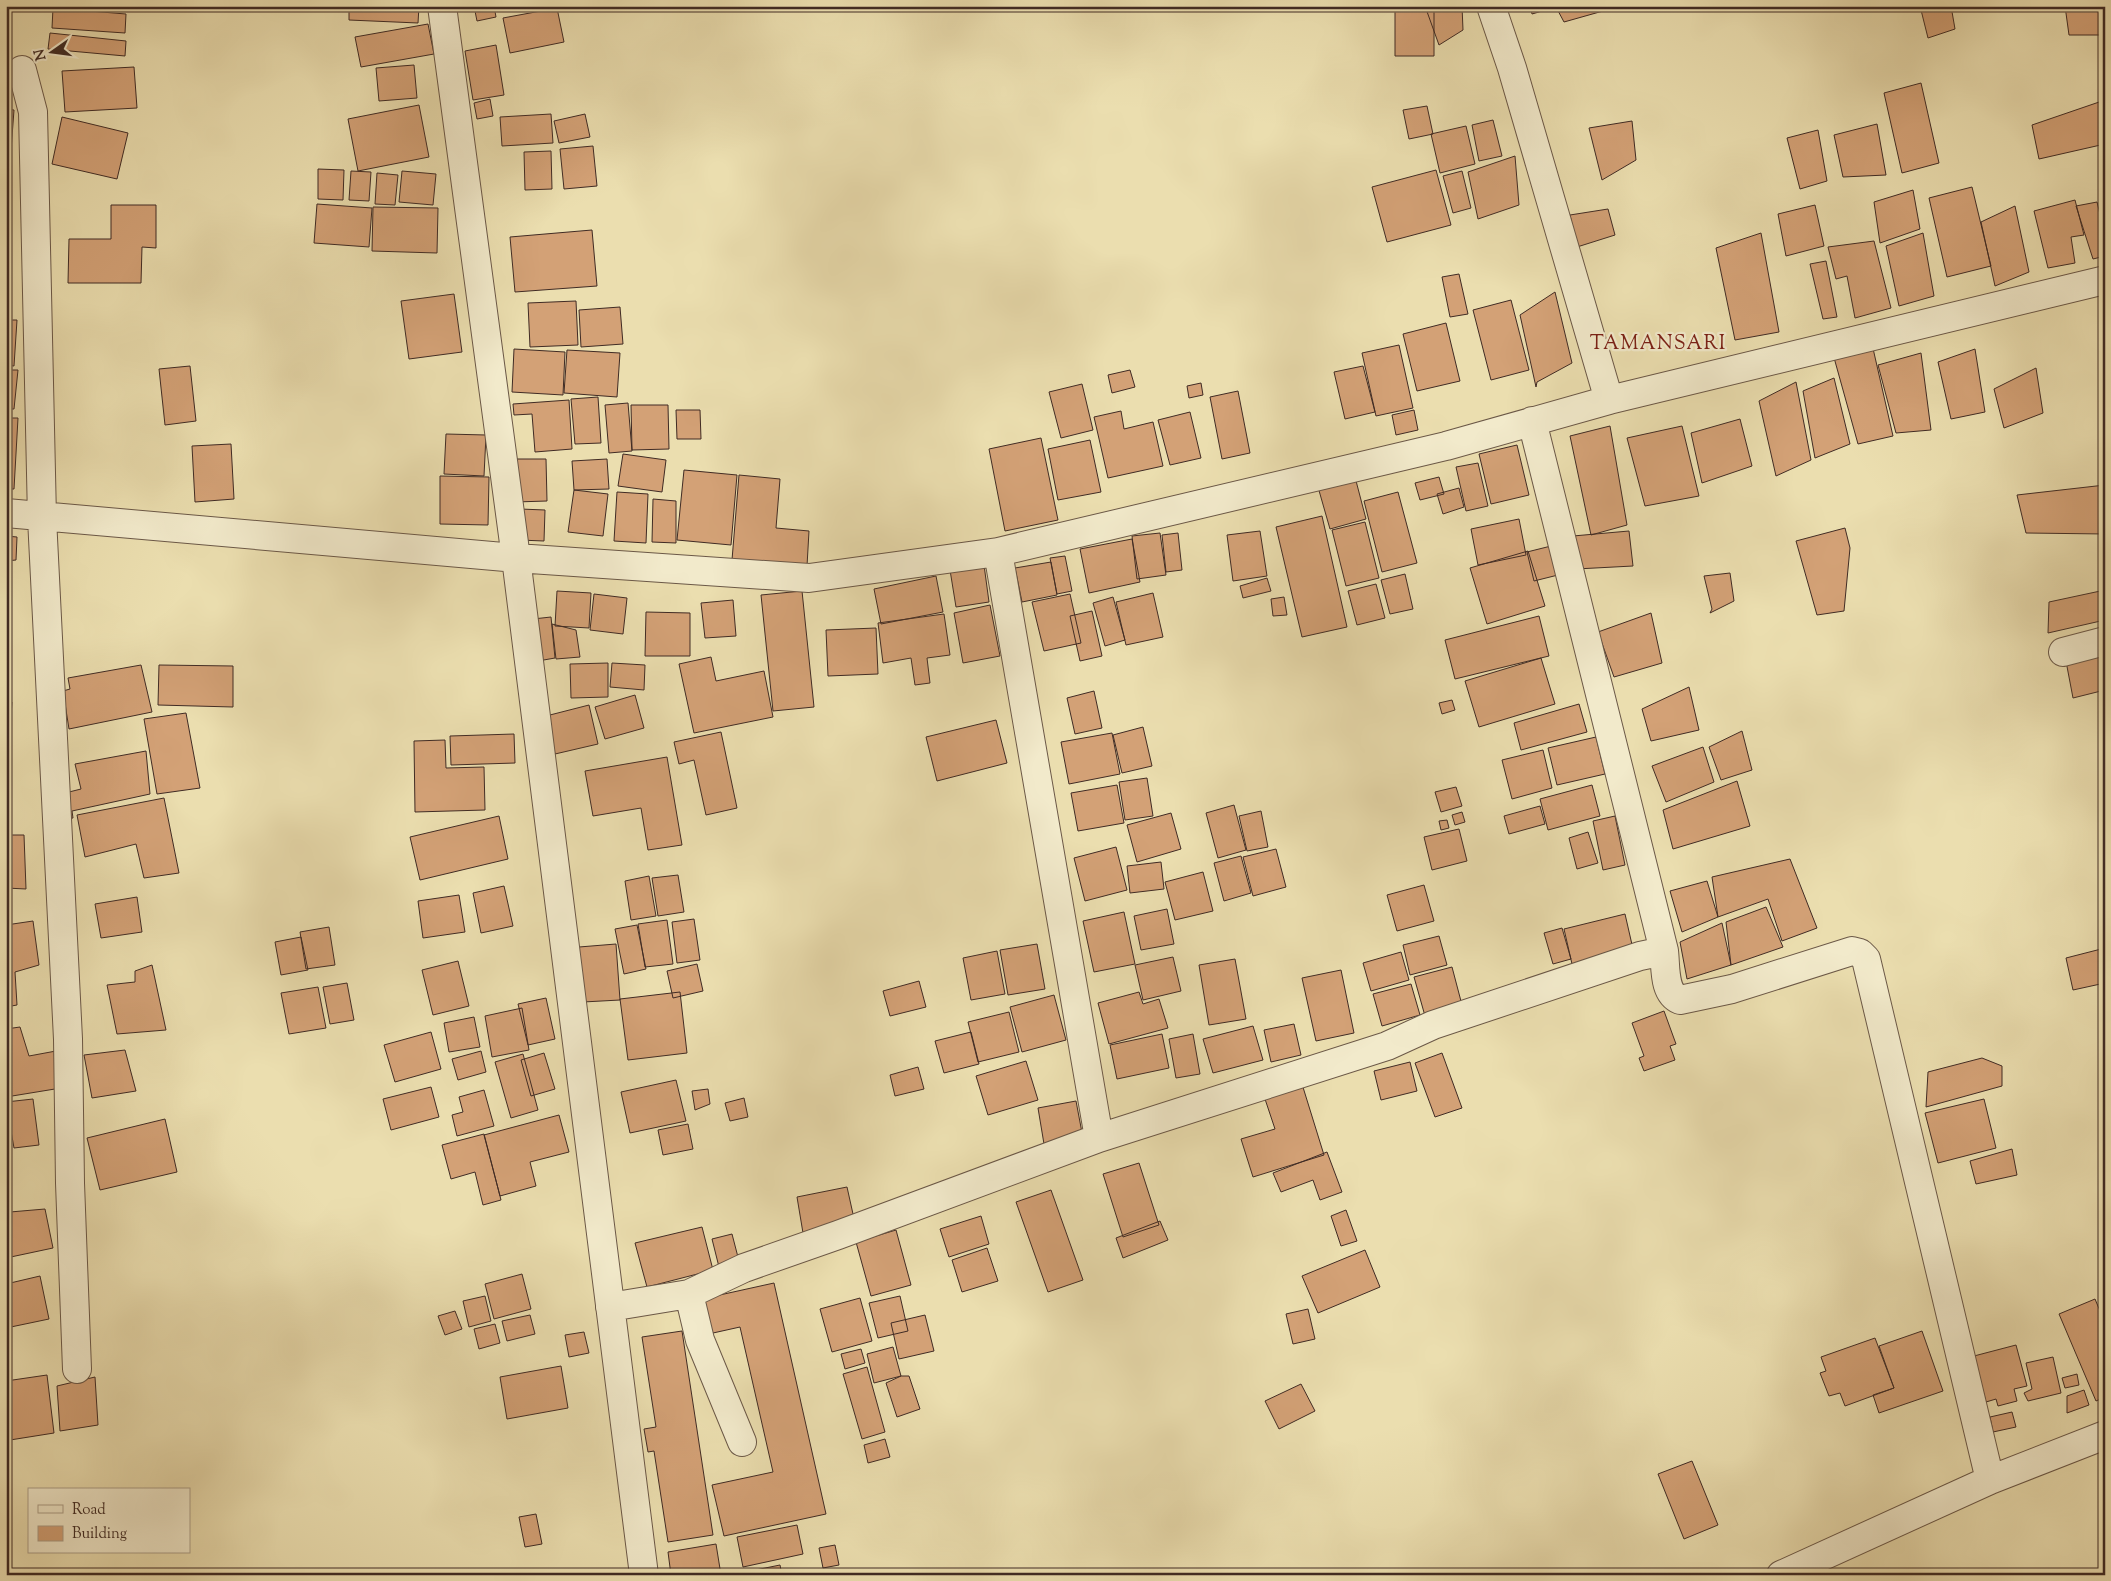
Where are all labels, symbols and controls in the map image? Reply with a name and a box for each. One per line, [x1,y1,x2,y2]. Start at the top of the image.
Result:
north arrow [28,28,78,78]
text: N [30,47,52,63]
district label: TAMANSARI [1590,330,1726,359]
legend [28,1488,190,1554]
text: Road [72,1500,106,1521]
text: Building [72,1524,127,1545]

